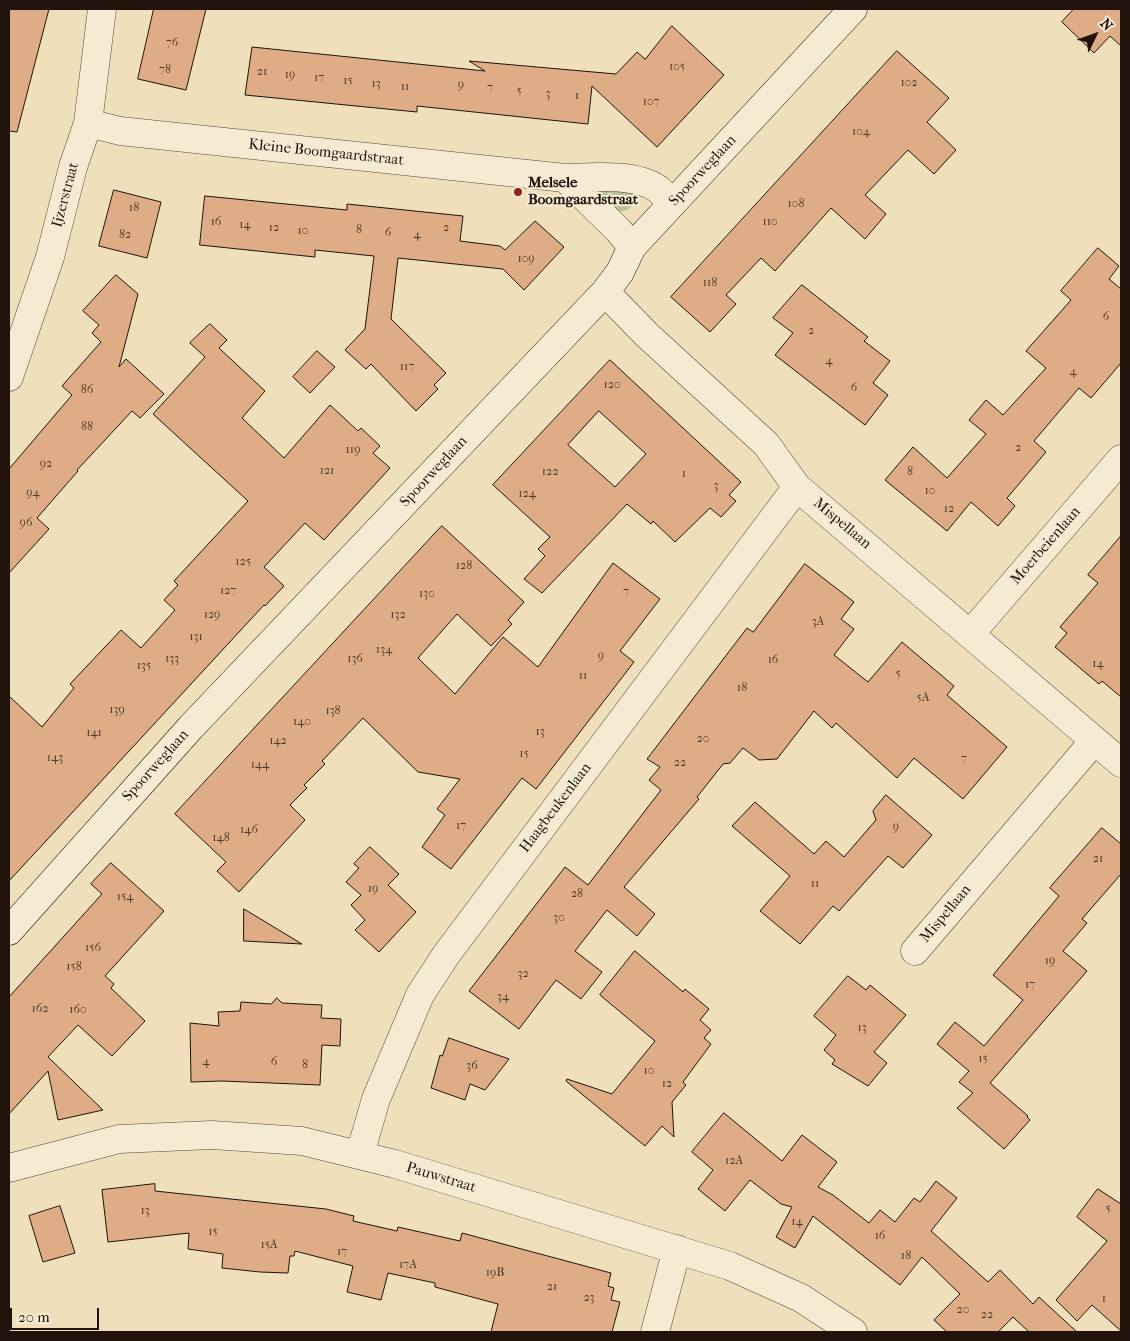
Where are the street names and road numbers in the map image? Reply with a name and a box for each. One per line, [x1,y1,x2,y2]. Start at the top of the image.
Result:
street label: Spoorweglaan [666,132,740,210]
street label: Kleine Boomgaardstraat [247,136,405,170]
street label: Ijzerstraat [49,160,83,230]
street label: Spoorweglaan [397,433,471,511]
street label: Mispellaan [809,495,875,553]
street label: Moerbeienlaan [1007,503,1085,589]
street label: Spoorweglaan [119,726,193,806]
street label: Haagbeukenlaan [516,760,596,856]
street label: Mispellaan [917,881,975,947]
street label: Pauwstraat [404,1159,478,1197]

